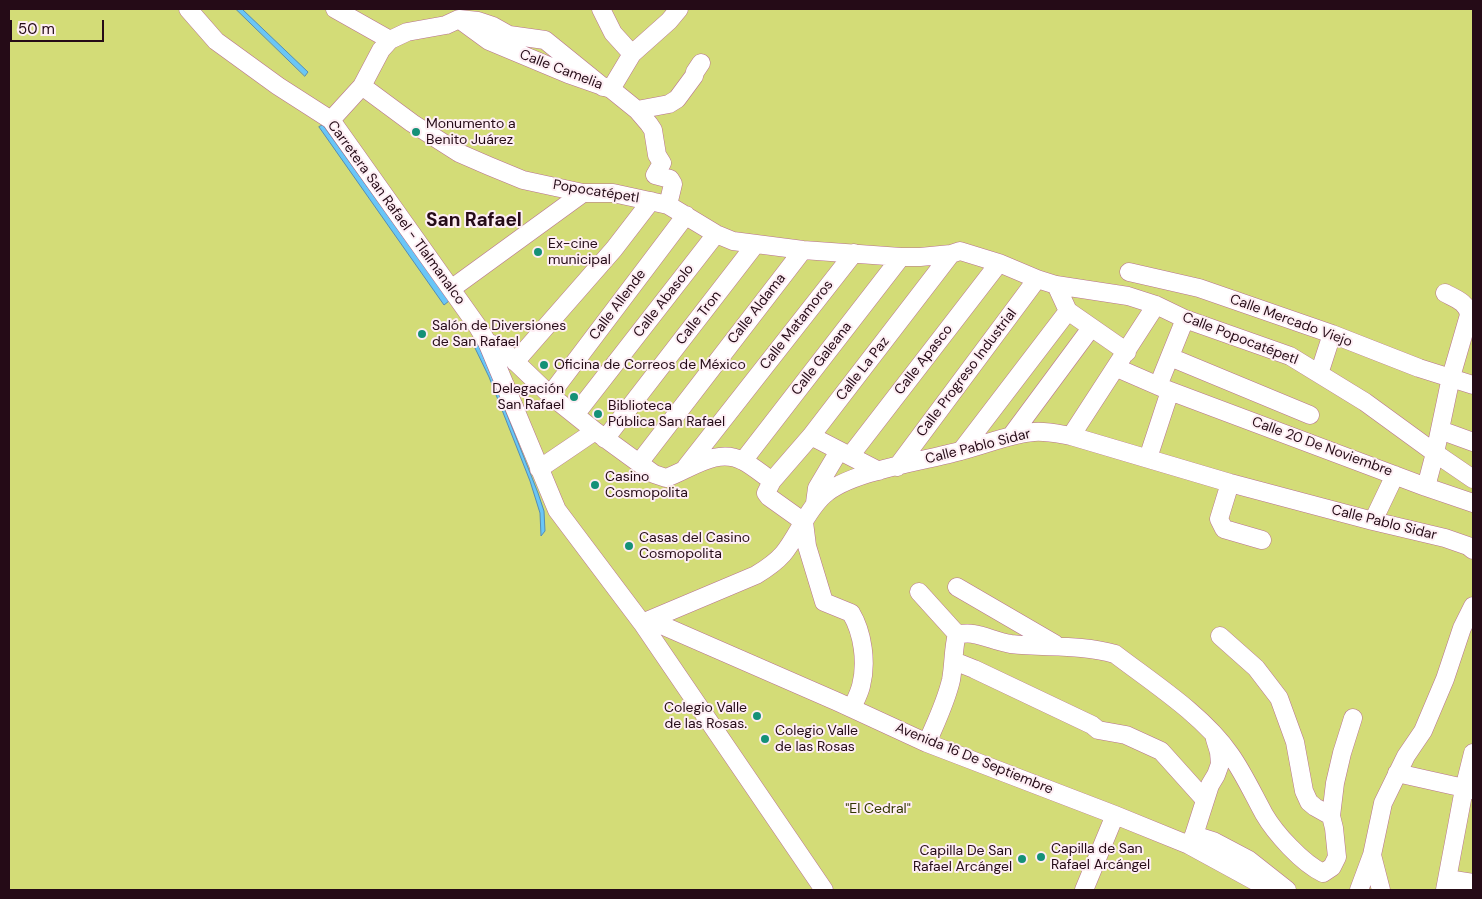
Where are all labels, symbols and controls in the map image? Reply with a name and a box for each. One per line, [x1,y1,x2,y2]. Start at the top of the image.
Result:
scale bar [12,10,106,42]
text: 50 m [18,19,55,39]
street label: Calle Camelia [517,46,605,94]
place label: Monumento a Benito Juárez [426,116,516,148]
street label: Carretera San Rafael - Tlalmanalco [324,118,468,308]
marker: Monumento a Benito Juárez [410,126,422,138]
street label: Popocatépetl [552,177,640,207]
district label: San Rafael [426,210,522,232]
place label: Ex-cine municipal [548,236,611,268]
marker: Ex-cine municipal [532,246,544,258]
street label: Calle Abasolo [630,261,698,341]
street label: Calle Allende [586,266,650,344]
street label: Calle Aldama [724,271,790,347]
street label: Calle Matamoros [757,277,837,373]
street label: Calle Tron [673,288,725,348]
street label: Calle Mercado Viejo [1228,291,1354,351]
street label: Calle Progreso Industrial [913,306,1021,440]
street label: Calle Popocatépetl [1180,309,1300,369]
place label: Salón de Diversiones de San Rafael [432,318,566,351]
street label: Calle Galeana [788,319,856,399]
street label: Calle Apasco [891,322,957,398]
marker: Salón de Diversiones de San Rafael [416,328,428,340]
street label: Calle La Paz [833,334,893,404]
place label: Oficina de Correos de México [554,357,746,373]
marker: Oficina de Correos de México [538,359,550,371]
place label: Delegación San Rafael [492,381,564,414]
marker: Delegación San Rafael [568,391,580,403]
place label: Biblioteca Pública San Rafael [608,398,725,431]
marker: Biblioteca Pública San Rafael [592,408,604,420]
street label: Calle 20 De Noviembre [1249,414,1395,480]
street label: Calle Pablo Sidar [924,426,1032,468]
place label: Casino Cosmopolita [605,469,688,502]
marker: Casino Cosmopolita [589,479,601,491]
street label: Calle Pablo Sidar [1330,502,1438,544]
place label: Casas del Casino Cosmopolita [639,530,750,562]
marker: Casas del Casino Cosmopolita [623,540,635,552]
place label: Colegio Valle de las Rosas. [664,700,747,732]
marker: Colegio Valle de las Rosas. [751,710,763,722]
street label: Avenida 16 De Septiembre [893,720,1055,798]
place label: Colegio Valle de las Rosas [775,723,858,756]
marker: Colegio Valle de las Rosas [759,733,771,745]
park label: "El Cedral" [845,801,911,817]
place label: Capilla de San Rafael Arcángel [1051,841,1150,874]
place label: Capilla De San Rafael Arcángel [913,843,1012,876]
marker: Capilla de San Rafael Arcángel [1035,851,1047,863]
marker: Capilla De San Rafael Arcángel [1016,853,1028,865]

